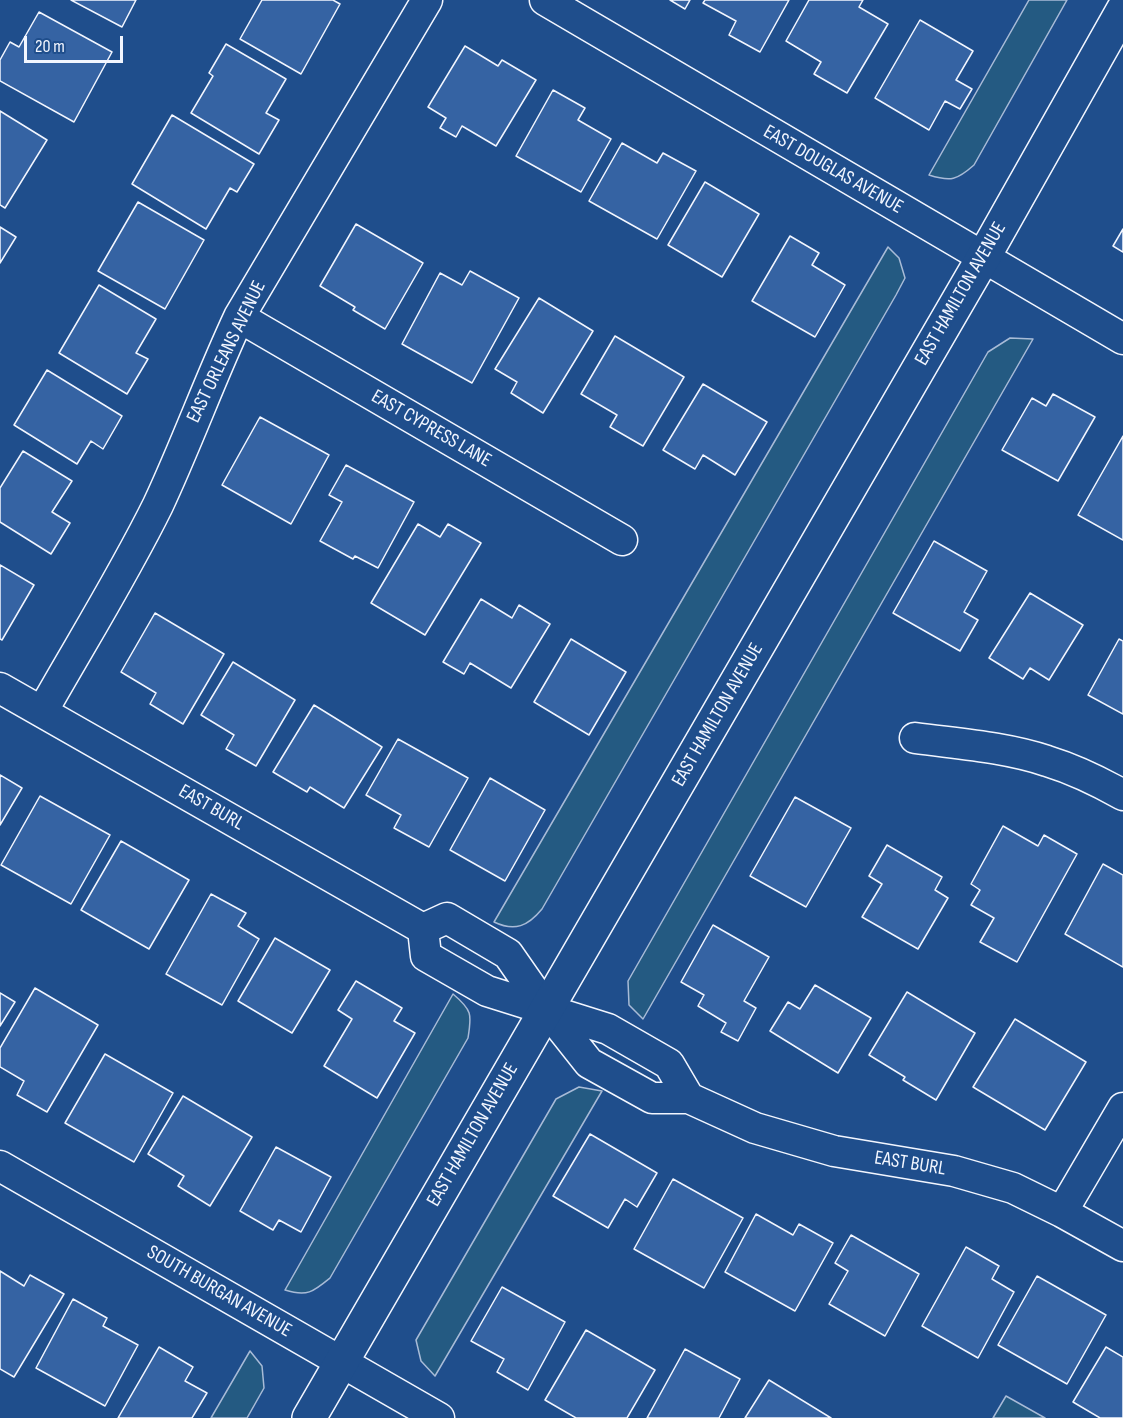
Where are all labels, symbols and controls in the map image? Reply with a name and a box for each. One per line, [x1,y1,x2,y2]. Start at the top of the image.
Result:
scale bar [27,24,126,62]
text: 20 m [35,36,65,57]
street label: EAST DOUGLAS AVENUE [759,120,907,220]
street label: EAST HAMILTON AVENUE [910,218,1012,370]
street label: EAST ORLEANS AVENUE [182,277,272,427]
street label: EAST CYPRESS LANE [367,385,495,473]
street label: EAST HAMILTON AVENUE [667,639,769,791]
street label: EAST BURL [174,780,248,836]
street label: EAST HAMILTON AVENUE [422,1059,524,1211]
street label: EAST BURL [873,1147,947,1181]
street label: SOUTH BURGAN AVENUE [142,1241,296,1343]

